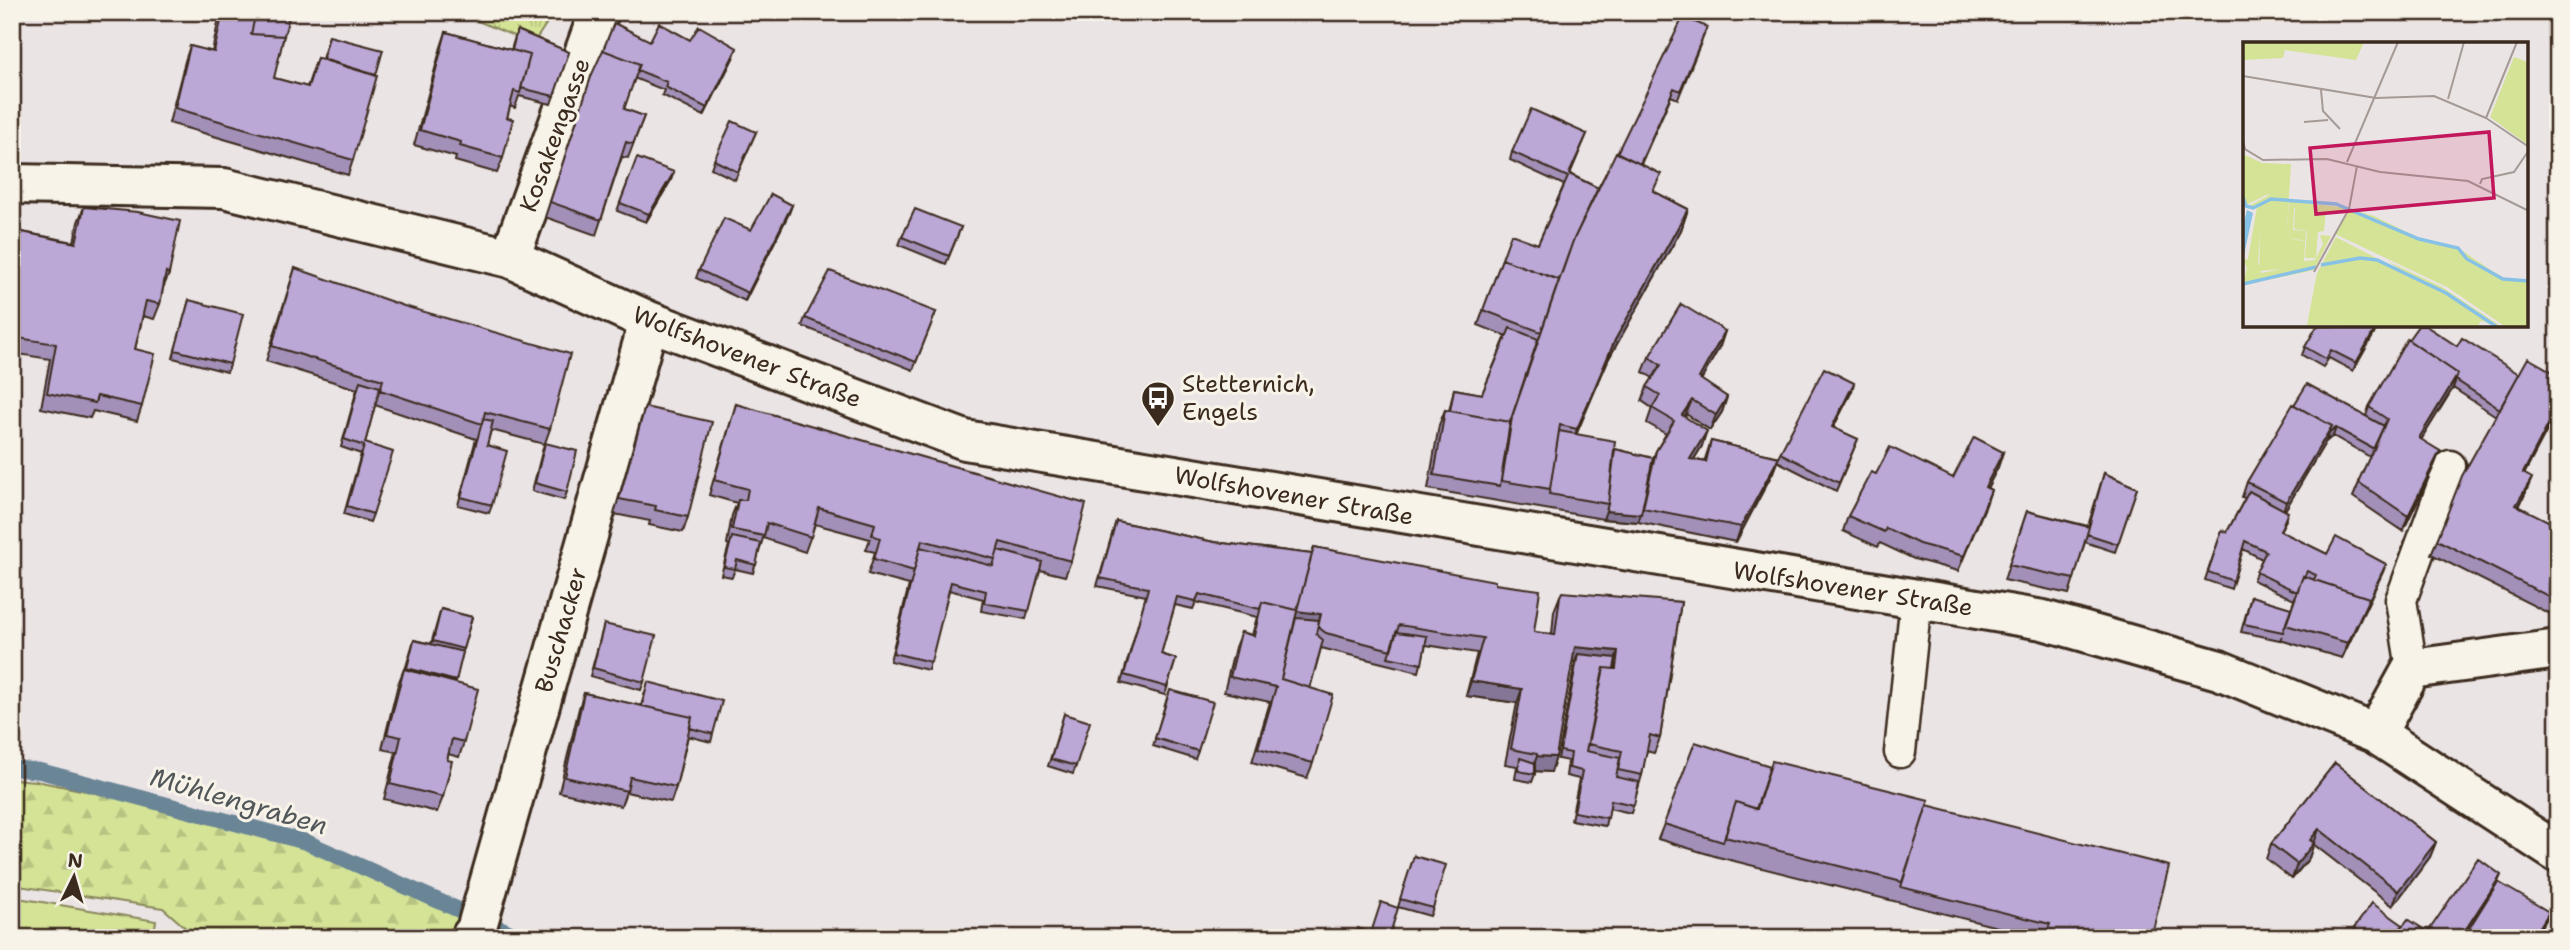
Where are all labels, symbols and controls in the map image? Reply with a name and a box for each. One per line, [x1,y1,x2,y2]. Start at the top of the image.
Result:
inset map [2243,42,2528,327]
street label: Kosakengasse [512,53,598,217]
street label: Wolfshovener Straße [628,299,866,415]
place label: Stetternich, Engels [1182,368,1315,428]
bus stop icon: Stetternich, Engels [1139,379,1177,428]
street label: Wolfshovener Straße [1172,459,1416,533]
street label: Wolfshovener Straße [1731,554,1975,624]
street label: Buschacker [528,563,594,697]
water label: Mühlengraben [146,758,332,843]
north arrow [38,842,108,912]
text: N [67,847,84,874]

